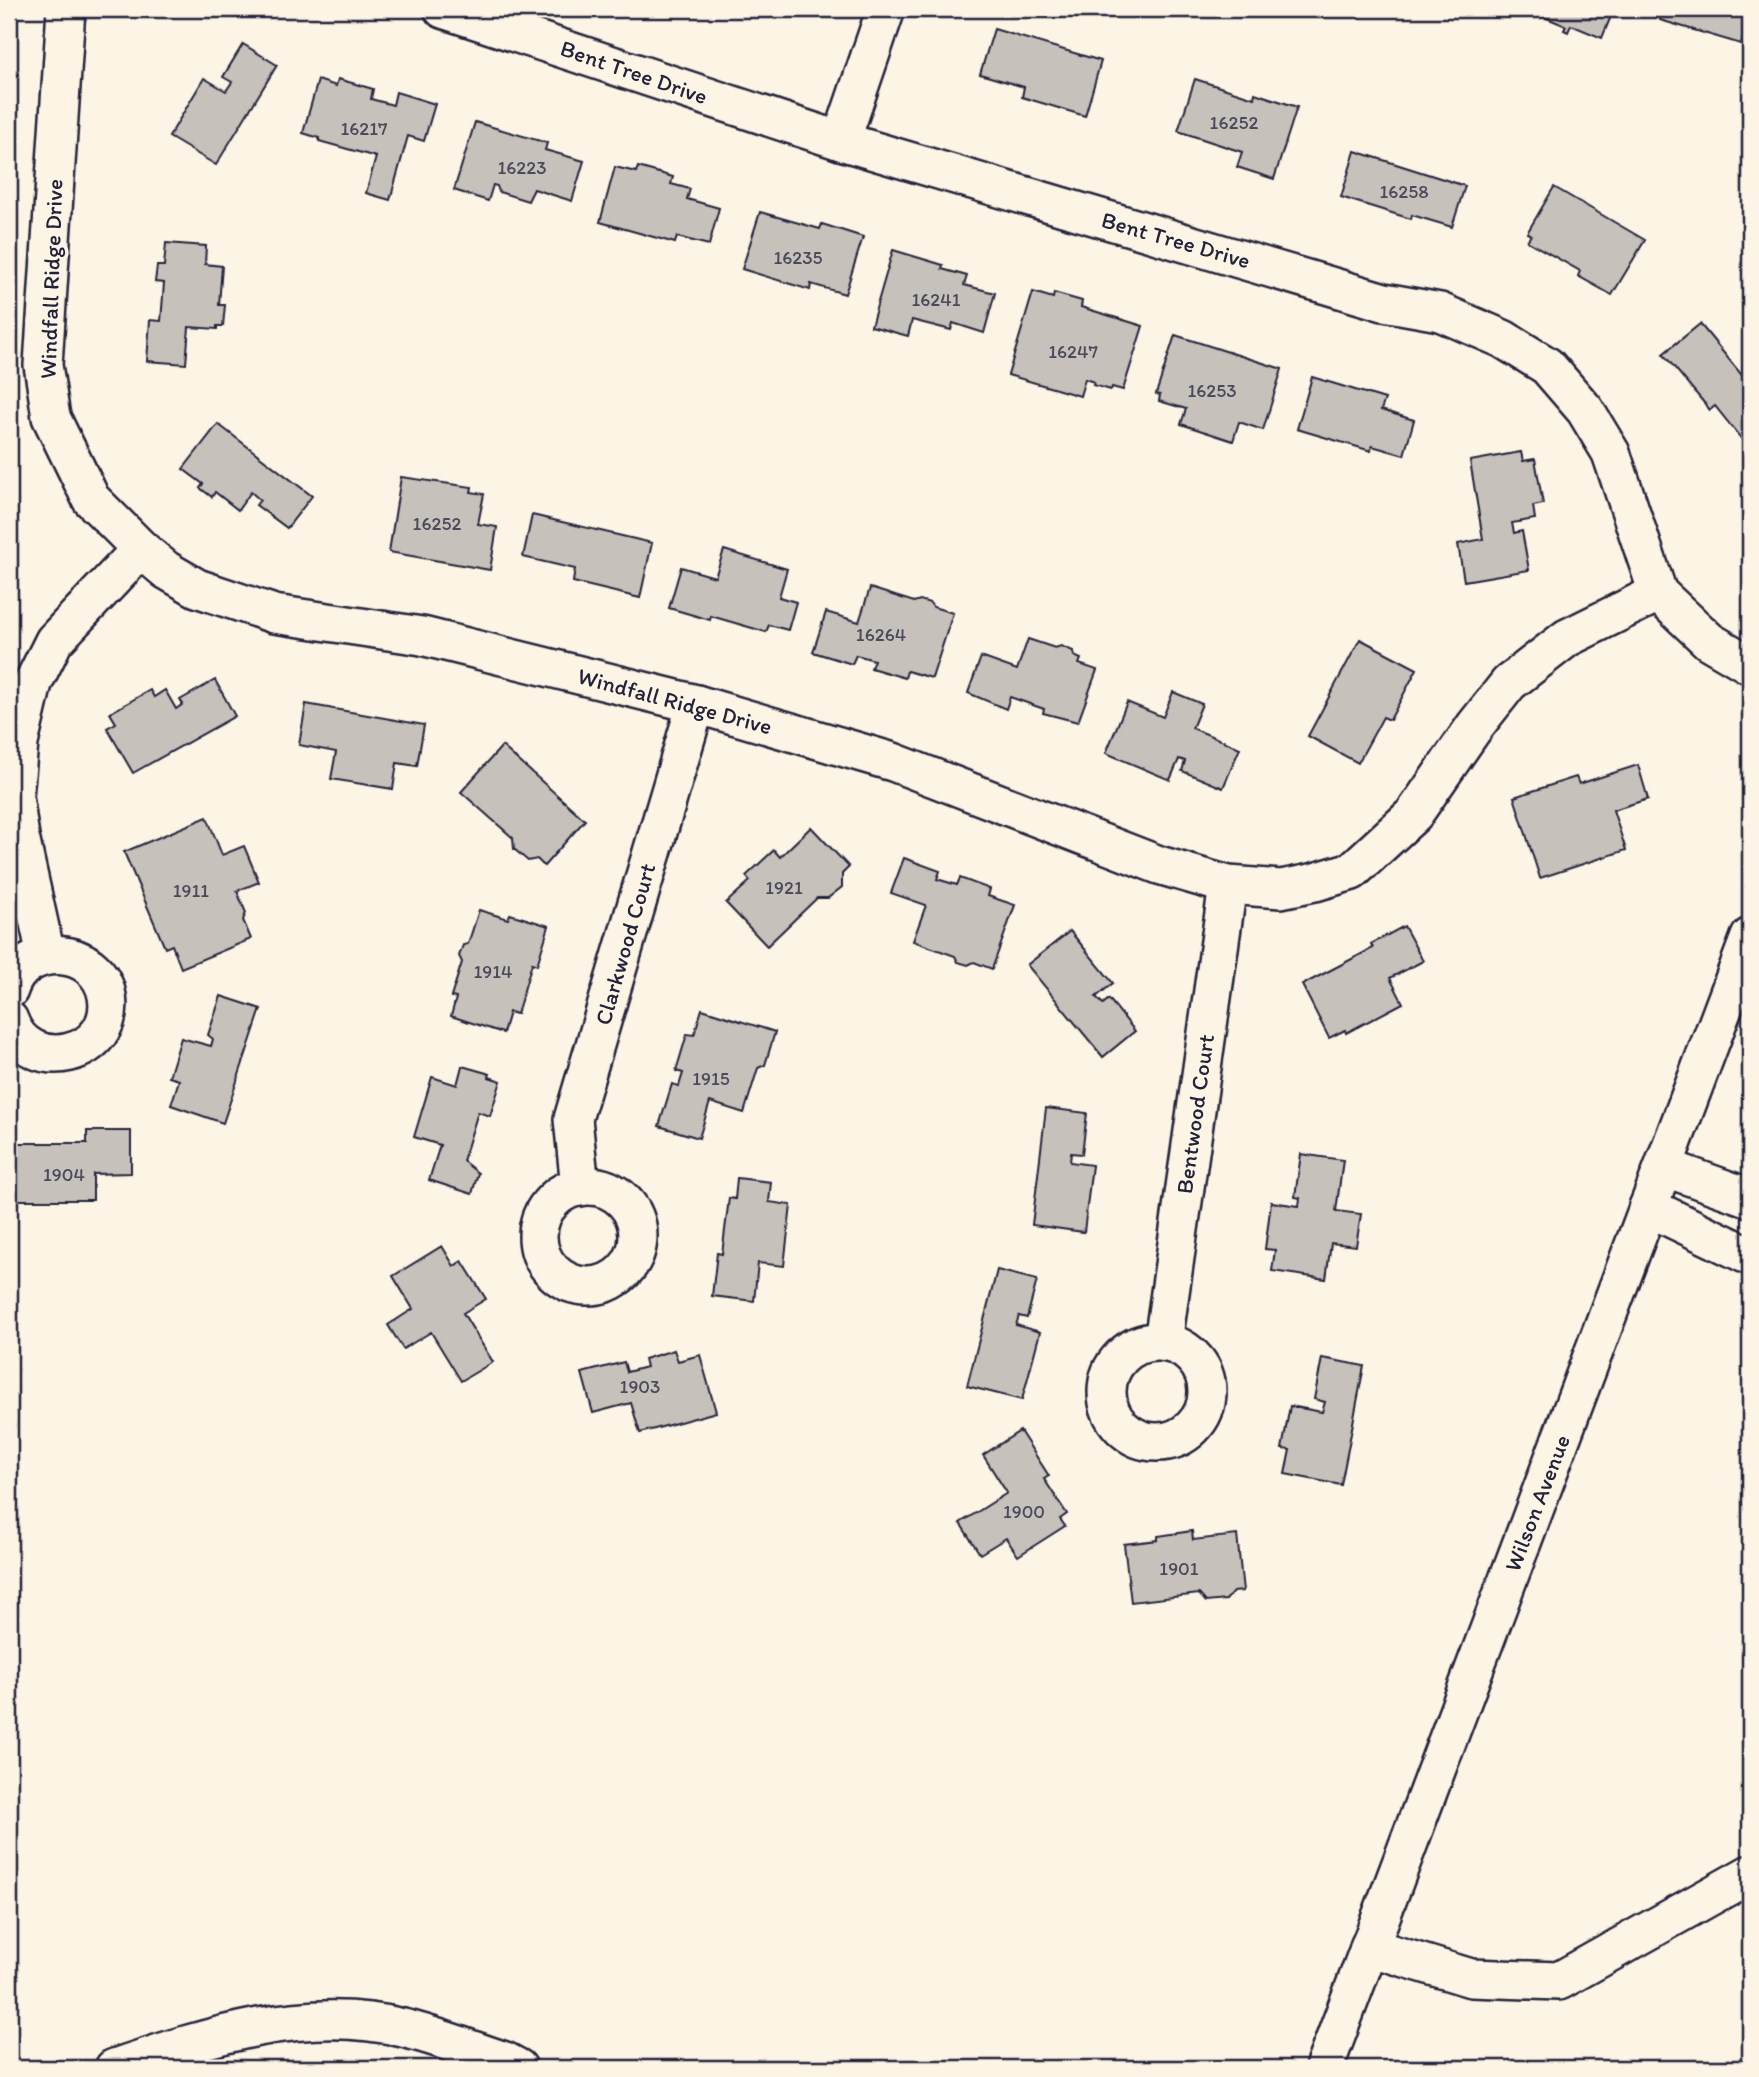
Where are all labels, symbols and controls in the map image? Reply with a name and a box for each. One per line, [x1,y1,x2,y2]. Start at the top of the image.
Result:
street label: Bent Tree Drive [557,34,711,110]
house number: 16252 [1210,111,1258,134]
house number: 16217 [340,117,388,140]
house number: 16223 [497,156,547,179]
street label: Windfall Ridge Drive [34,179,68,379]
house number: 16258 [1379,180,1429,203]
street label: Bent Tree Drive [1098,205,1254,275]
house number: 16235 [773,246,823,269]
house number: 16241 [911,288,961,311]
house number: 16247 [1048,340,1098,363]
house number: 16253 [1187,379,1237,402]
house number: 16252 [413,512,461,535]
house number: 16264 [856,623,906,646]
street label: Windfall Ridge Drive [575,662,775,740]
street label: Clarkwood Court [588,860,662,1028]
house number: 1921 [765,876,803,899]
house number: 1911 [173,879,209,902]
house number: 1914 [474,960,513,983]
street label: Bentwood Court [1170,1032,1220,1196]
house number: 1915 [692,1067,730,1090]
house number: 1904 [43,1163,85,1186]
house number: 1903 [620,1375,660,1398]
street label: Wilson Avenue [1498,1431,1576,1575]
house number: 1900 [1003,1500,1045,1523]
house number: 1901 [1159,1557,1199,1580]

